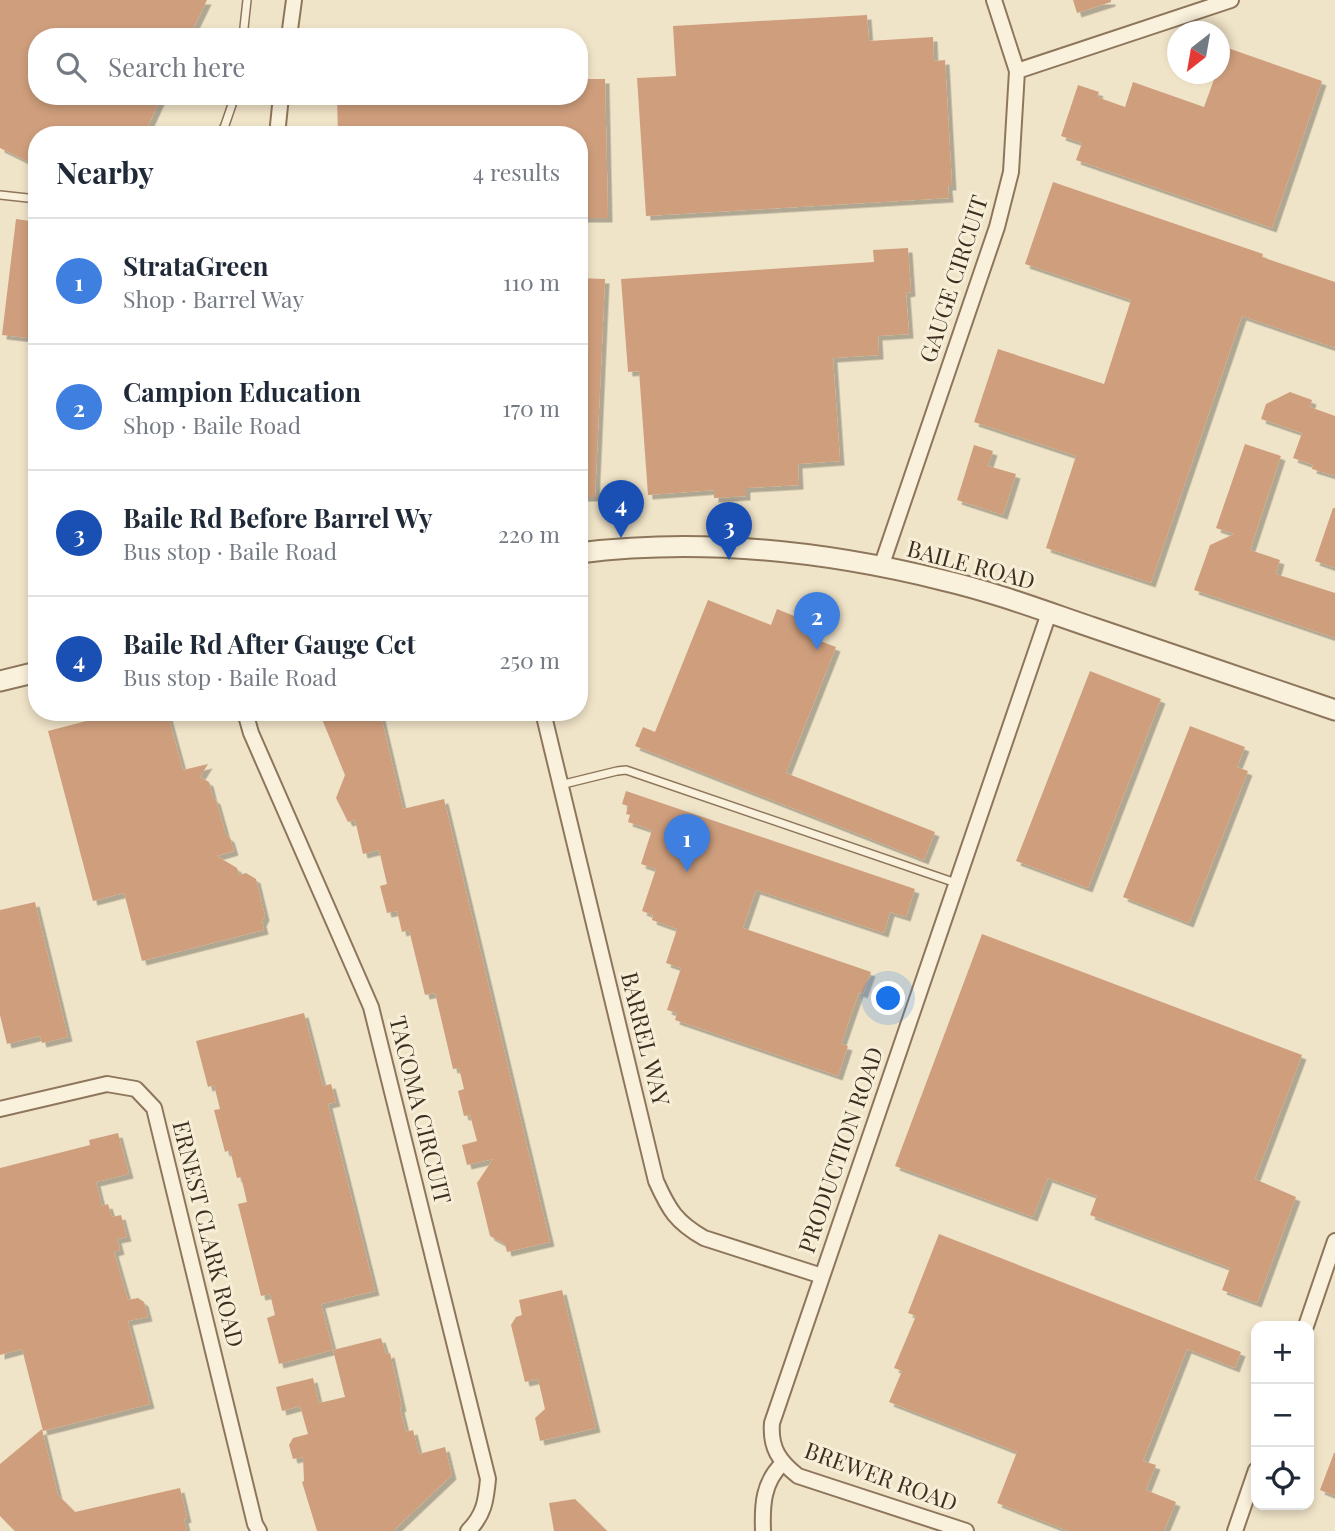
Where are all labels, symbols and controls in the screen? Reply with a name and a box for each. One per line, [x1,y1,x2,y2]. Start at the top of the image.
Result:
north arrow [1167,21,1230,84]
search box [28,28,588,105]
icon: search [52,48,90,86]
text: Search here [108,49,245,84]
text: Nearby [56,152,154,192]
text: 4 results [473,156,560,187]
street label: GAUGE CIRCUIT [911,191,994,366]
text: StrataGreen [123,248,268,283]
text: 1 [75,266,83,297]
text: 110 m [503,266,560,297]
text: Shop · Barrel Way [123,283,304,314]
text: Campion Education [123,374,361,409]
text: 2 [73,392,85,423]
text: 170 m [502,392,560,423]
text: Shop · Baile Road [123,409,301,440]
pin: 4 [598,480,644,538]
text: Baile Rd Before Barrel Wy [123,500,433,535]
pin: 3 [706,502,752,560]
text: 3 [73,518,85,549]
text: 220 m [498,518,560,549]
street label: BAILE ROAD [904,532,1039,596]
text: Bus stop · Baile Road [123,535,337,566]
pin: 2 [794,592,840,650]
text: Baile Rd After Gauge Cct [123,626,416,661]
text: 4 [73,644,85,675]
text: 250 m [499,644,560,675]
text: Bus stop · Baile Road [123,661,337,692]
pin: 1 [664,814,710,872]
street label: BARREL WAY [615,968,678,1109]
your location [871,981,905,1015]
street label: TACOMA CIRCUIT [383,1012,460,1207]
street label: PRODUCTION ROAD [790,1042,889,1257]
street label: ERNEST CLARK ROAD [166,1117,253,1350]
map controls [1251,1321,1314,1510]
button: + [1251,1321,1314,1384]
button: − [1251,1384,1314,1447]
street label: BREWER ROAD [801,1434,962,1518]
button: locate [1251,1447,1314,1510]

